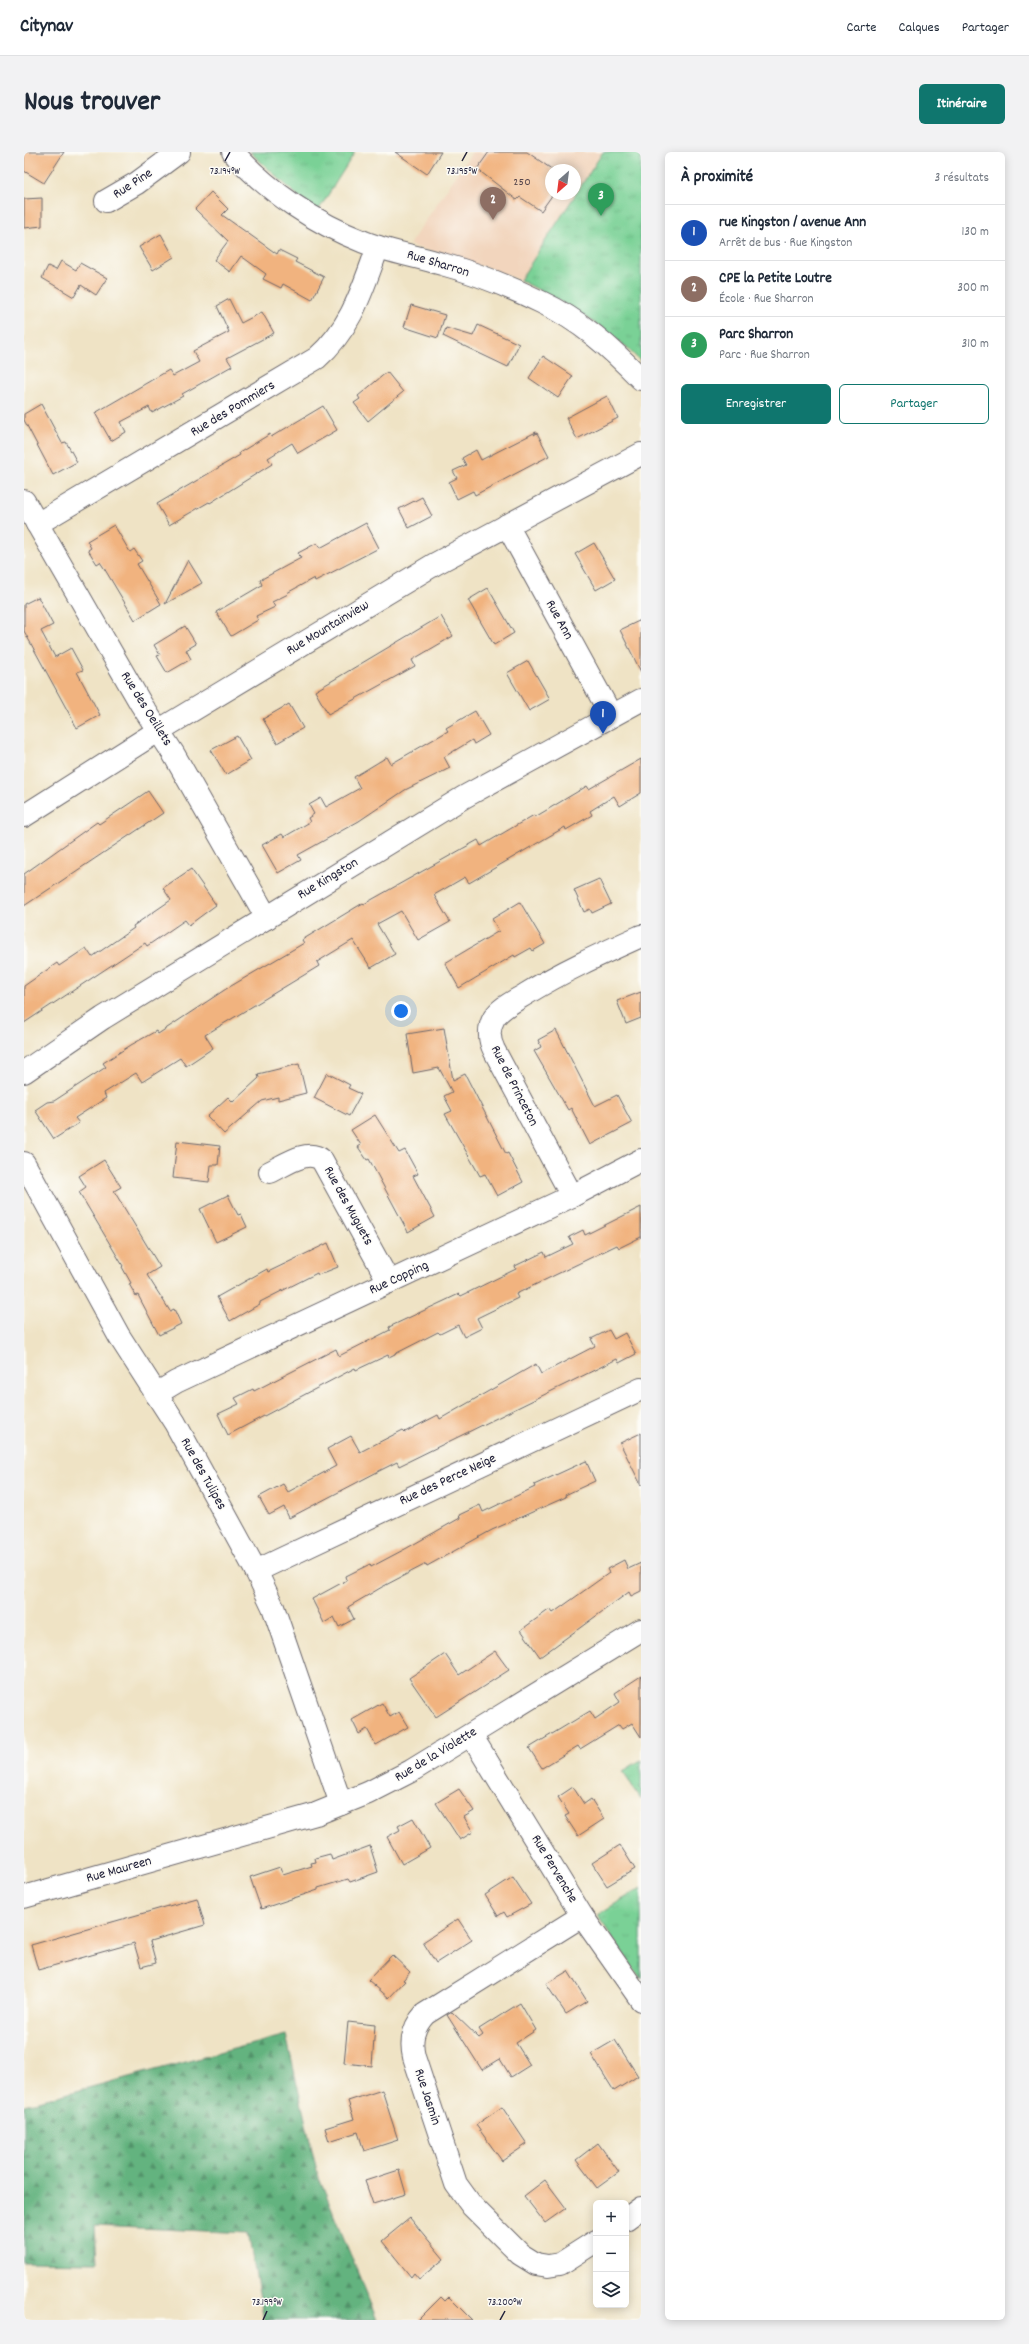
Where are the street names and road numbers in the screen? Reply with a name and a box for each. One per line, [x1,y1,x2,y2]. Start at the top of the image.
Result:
street label: Rue Pine [109,164,157,204]
street label: Rue Sharron [404,245,472,283]
street label: Rue des Pommiers [187,376,279,442]
street label: Rue Mountainview [283,595,373,661]
street label: Rue Ann [540,596,578,644]
street label: Rue des Oeillets [115,668,177,750]
street label: Rue Kingston [294,853,362,905]
street label: Rue de Princeton [485,1042,543,1130]
street label: Rue des Muguets [318,1163,378,1249]
street label: Rue Copping [366,1256,432,1300]
street label: Rue des Tulipes [175,1434,231,1514]
street label: Rue des Perce Neige [396,1449,500,1511]
street label: Rue de la Violette [391,1723,481,1787]
street label: Rue Pervenche [526,1831,582,1907]
street label: Rue Maureen [84,1851,154,1889]
street label: Rue Jasmin [408,2066,446,2128]

